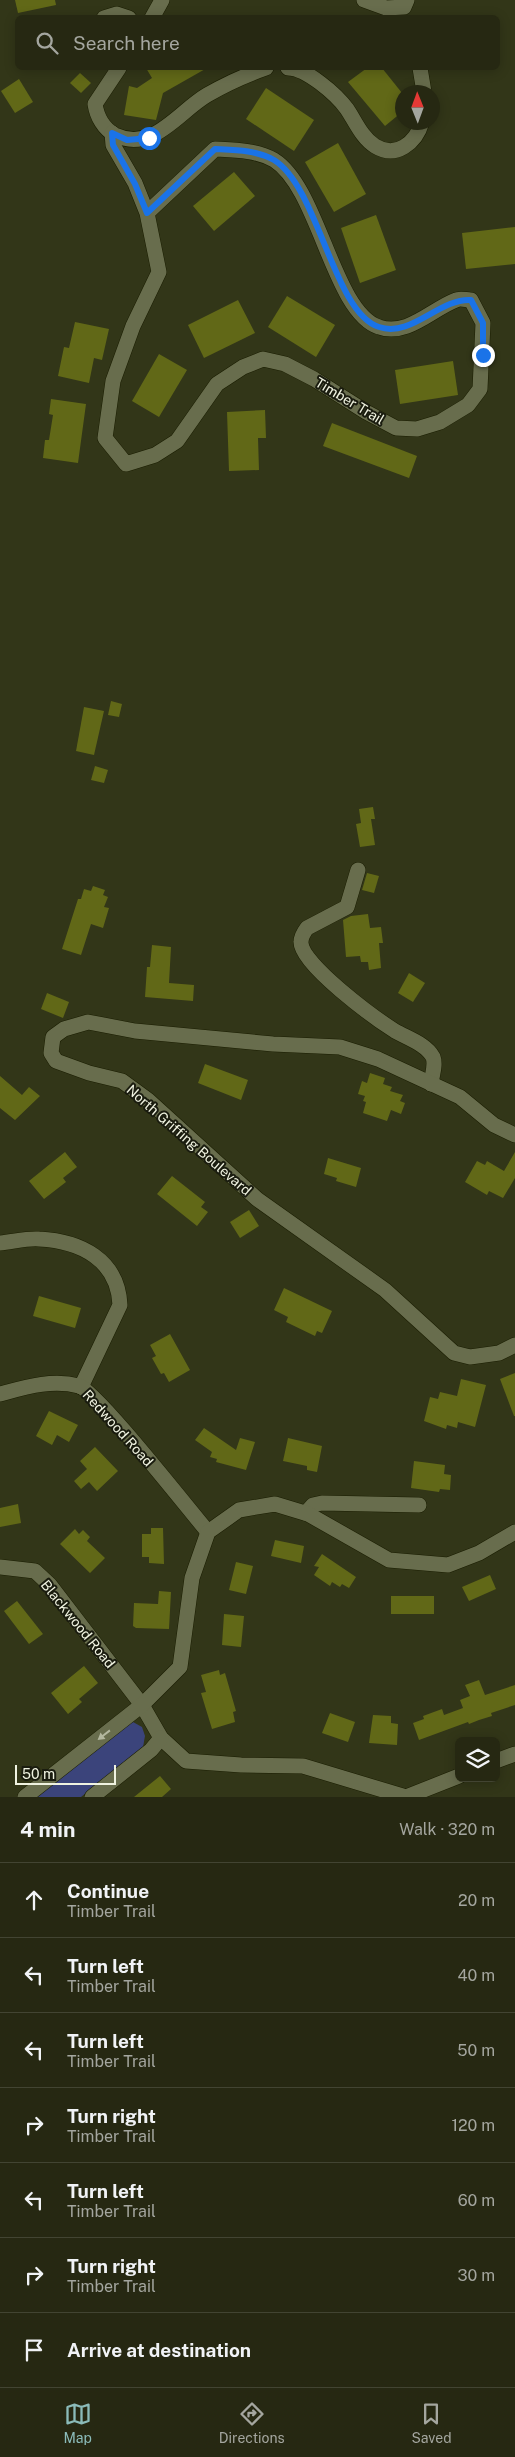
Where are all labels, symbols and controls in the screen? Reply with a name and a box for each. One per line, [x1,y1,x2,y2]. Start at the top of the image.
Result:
search box [15,15,500,70]
icon: search [33,29,61,57]
text: Search here [73,32,180,54]
north arrow [395,85,440,130]
route start [138,127,161,150]
route end [472,344,495,367]
street label: Timber Trail [313,374,387,428]
street label: North Griffing Boulevard [123,1082,255,1198]
street label: Redwood Road [80,1387,156,1469]
street label: Blackwood Road [38,1577,118,1671]
one-way arrow [97,1730,111,1740]
map controls [455,1737,500,1782]
button: layers [455,1737,500,1782]
scale bar [15,1762,116,1785]
text: 50 m [22,1766,55,1782]
text: 4 min [20,1817,75,1842]
text: Walk · 320 m [399,1820,495,1839]
text: Continue [67,1880,149,1902]
icon: ahead [20,1886,48,1914]
text: 20 m [458,1891,495,1910]
text: Timber Trail [67,1902,156,1921]
text: Turn left [67,1955,144,1977]
icon: left [20,1961,48,1989]
text: 40 m [457,1966,495,1985]
text: Timber Trail [67,1977,156,1996]
text: Turn left [67,2030,144,2052]
icon: left [20,2036,48,2064]
text: 50 m [457,2041,495,2060]
text: Timber Trail [67,2052,156,2071]
text: Turn right [67,2105,156,2127]
icon: right [20,2111,48,2139]
text: 120 m [451,2116,495,2135]
text: Timber Trail [67,2127,156,2146]
text: Turn left [67,2180,144,2202]
icon: left [20,2186,48,2214]
text: 60 m [458,2191,495,2210]
text: Timber Trail [67,2202,156,2221]
text: Turn right [67,2255,156,2277]
icon: right [20,2261,48,2289]
text: 30 m [458,2266,495,2285]
text: Timber Trail [67,2277,156,2296]
icon: arrive [20,2336,48,2364]
text: Arrive at destination [67,2339,251,2361]
tab: Map [63,2400,92,2446]
tab: Directions [219,2400,285,2446]
tab: Saved [411,2400,452,2446]

